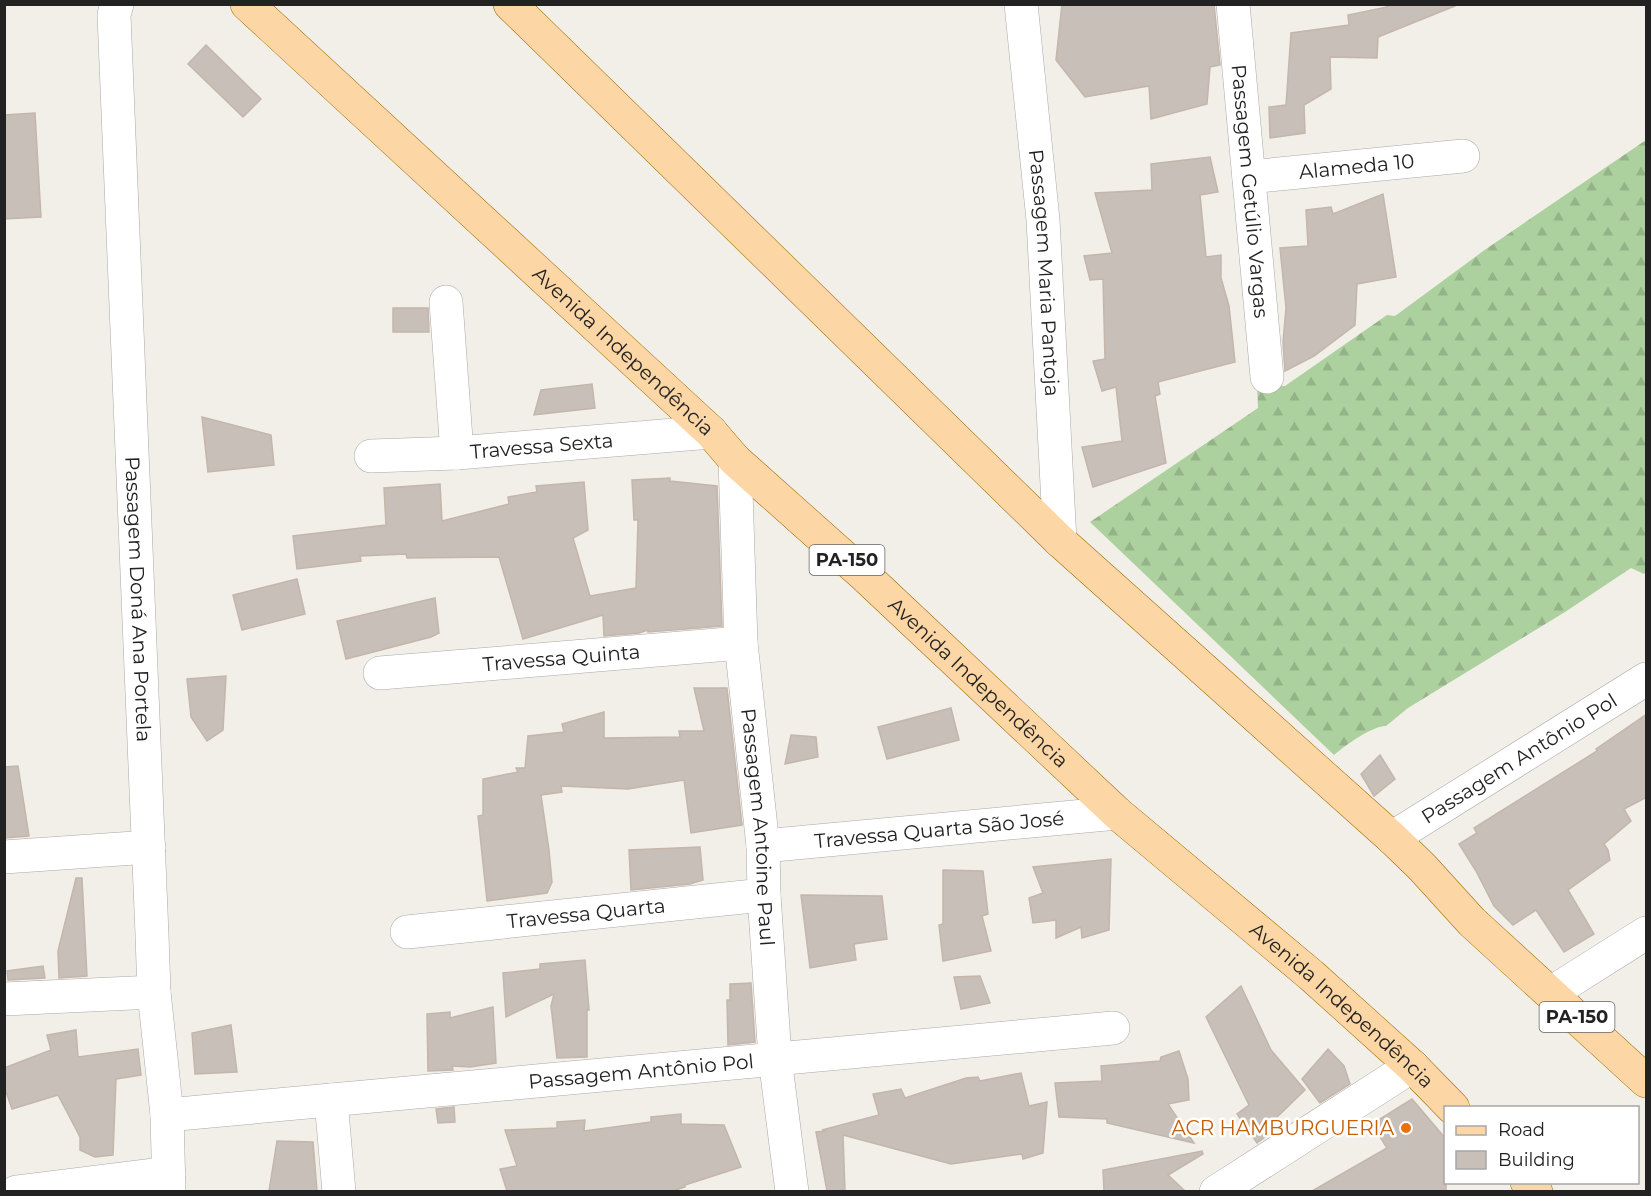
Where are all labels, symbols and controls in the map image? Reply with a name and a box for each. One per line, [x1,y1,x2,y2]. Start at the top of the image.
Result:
street label: Passagem Getúlio Vargas [1227,63,1274,319]
street label: Passagem Maria Pantoja [1024,148,1064,397]
street label: Alameda 10 [1298,149,1415,184]
street label: Avenida Independência [528,262,719,441]
street label: Travessa Sexta [469,428,614,464]
street label: Passagem Doná Ana Portela [120,456,156,743]
road number: PA-150 [810,545,884,575]
street label: Avenida Independência [884,592,1073,773]
street label: Travessa Quinta [482,639,641,676]
street label: Passagem Antônio Pol [1417,688,1621,829]
street label: Passagem Antoine Paul [736,707,779,947]
street label: Travessa Quarta São José [813,806,1065,853]
street label: Travessa Quarta [506,893,666,934]
street label: Avenida Independência [1245,917,1439,1093]
road number: PA-150 [1540,1002,1614,1032]
street label: Passagem Antônio Pol [527,1049,755,1094]
legend [1444,1106,1639,1184]
place label: ACR HAMBURGUERIA [1171,1116,1395,1140]
text: Road [1498,1119,1545,1141]
marker: ACR HAMBURGUERIA [1399,1121,1413,1135]
text: Building [1498,1149,1575,1171]

